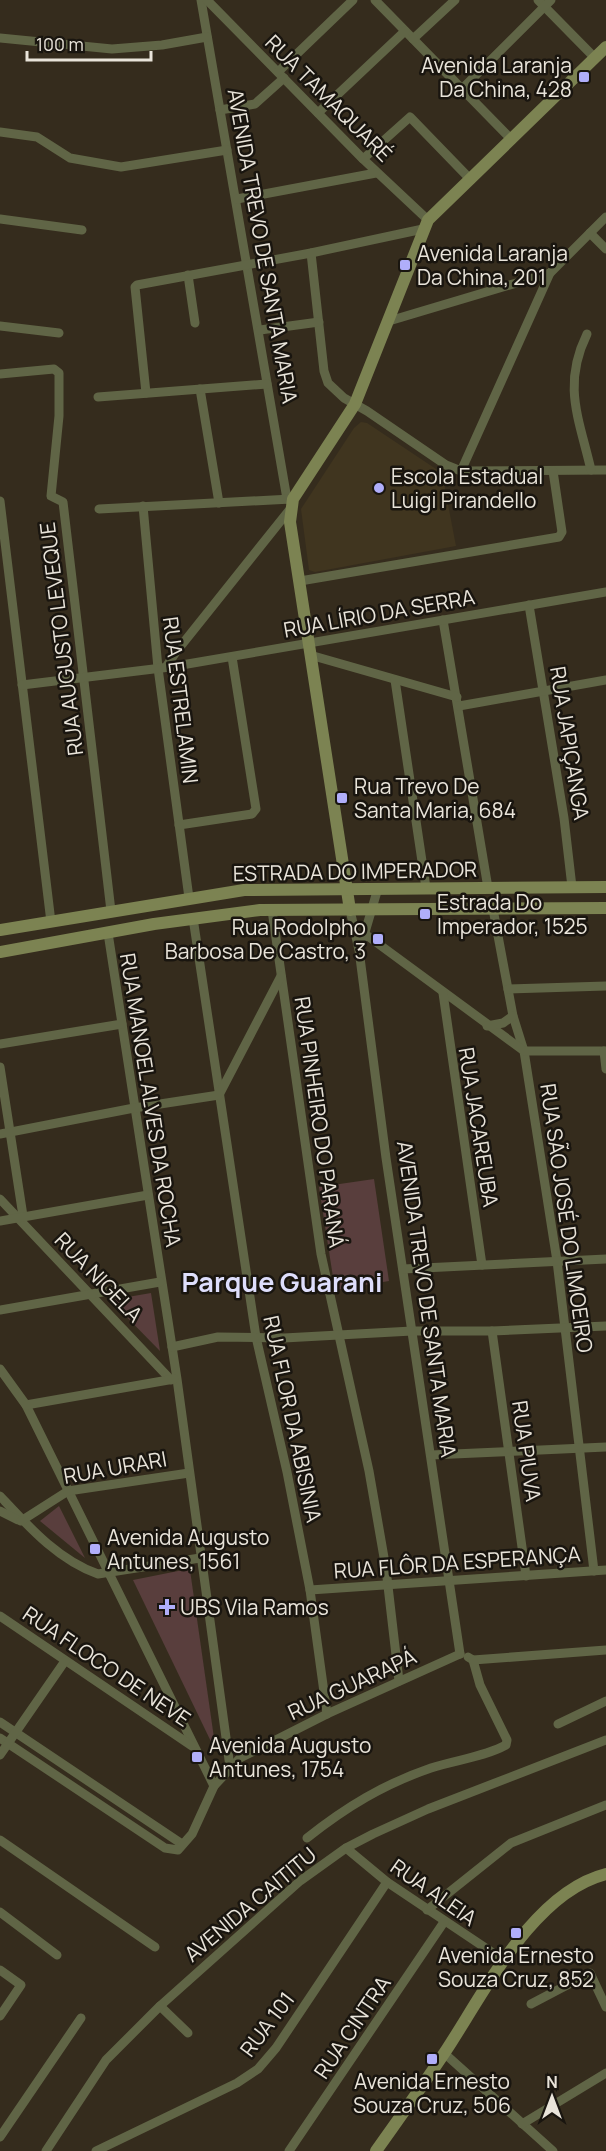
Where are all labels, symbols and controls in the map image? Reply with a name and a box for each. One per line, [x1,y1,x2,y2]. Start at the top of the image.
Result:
scale bar [27,24,152,62]
street label: RUA TAMAQUARÉ [259,28,399,168]
text: 100 m [36,32,84,56]
place label: Avenida Laranja Da China, 428 [421,51,572,103]
marker: Avenida Laranja Da China, 428 [577,70,591,84]
street label: AVENIDA TREVO DE SANTA MARIA [221,86,305,406]
place label: Avenida Laranja Da China, 201 [417,239,568,291]
marker: Avenida Laranja Da China, 201 [398,258,412,272]
place label: Escola Estadual Luigi Pirandello [391,462,543,514]
marker: Escola Estadual Luigi Pirandello [372,481,386,495]
street label: RUA AUGUSTO LEVEQUE [33,521,89,757]
street label: RUA LÍRIO DA SERRA [281,582,477,644]
street label: RUA ESTRELAMIN [157,615,205,785]
street label: RUA JAPIÇANGA [544,664,596,822]
place label: Rua Trevo De Santa Maria, 684 [354,772,516,824]
marker: Rua Trevo De Santa Maria, 684 [335,791,349,805]
street label: ESTRADA DO IMPERADOR [233,855,477,887]
place label: Estrada Do Imperador, 1525 [437,888,588,940]
marker: Estrada Do Imperador, 1525 [418,907,432,921]
place label: Rua Rodolpho Barbosa De Castro, 3 [165,913,366,965]
marker: Rua Rodolpho Barbosa De Castro, 3 [371,932,385,946]
street label: RUA MANOEL ALVES DA ROCHA [114,951,188,1249]
street label: RUA PINHEIRO DO PARANÁ [289,995,351,1249]
street label: RUA JACAREUBA [453,1045,505,1209]
street label: RUA SÃO JOSÉ DO LIMOEIRO [534,1082,600,1354]
street label: AVENIDA TREVO DE SANTA MARIA [391,1139,463,1459]
street label: RUA NIGELA [49,1226,149,1328]
district label: Parque Guarani [181,1263,383,1300]
street label: RUA FLOR DA ABISINIA [257,1313,329,1525]
street label: RUA PIUVA [506,1399,548,1503]
street label: RUA URARI [61,1444,169,1490]
place label: Avenida Augusto Antunes, 1561 [107,1523,269,1575]
street label: RUA FLÔR DA ESPERANÇA [333,1539,581,1585]
marker: Avenida Augusto Antunes, 1561 [88,1542,102,1556]
place label: UBS Vila Ramos [180,1593,329,1621]
marker: UBS Vila Ramos [158,1598,176,1616]
street label: RUA FLOCO DE NEVE [18,1599,196,1733]
street label: RUA GUARAPÁ [283,1642,421,1726]
place label: Avenida Augusto Antunes, 1754 [209,1731,371,1783]
marker: Avenida Augusto Antunes, 1754 [190,1750,204,1764]
street label: AVENIDA CAITITU [178,1840,322,1968]
street label: RUA ALEIA [385,1852,483,1932]
marker: Avenida Ernesto Souza Cruz, 852 [509,1926,523,1940]
place label: Avenida Ernesto Souza Cruz, 852 [438,1941,594,1993]
street label: RUA CINTRA [307,1970,397,2084]
street label: RUA 101 [234,1986,300,2062]
marker: Avenida Ernesto Souza Cruz, 506 [425,2052,439,2066]
place label: Avenida Ernesto Souza Cruz, 506 [353,2067,511,2119]
north arrow [522,2067,582,2127]
text: N [546,2071,558,2093]

